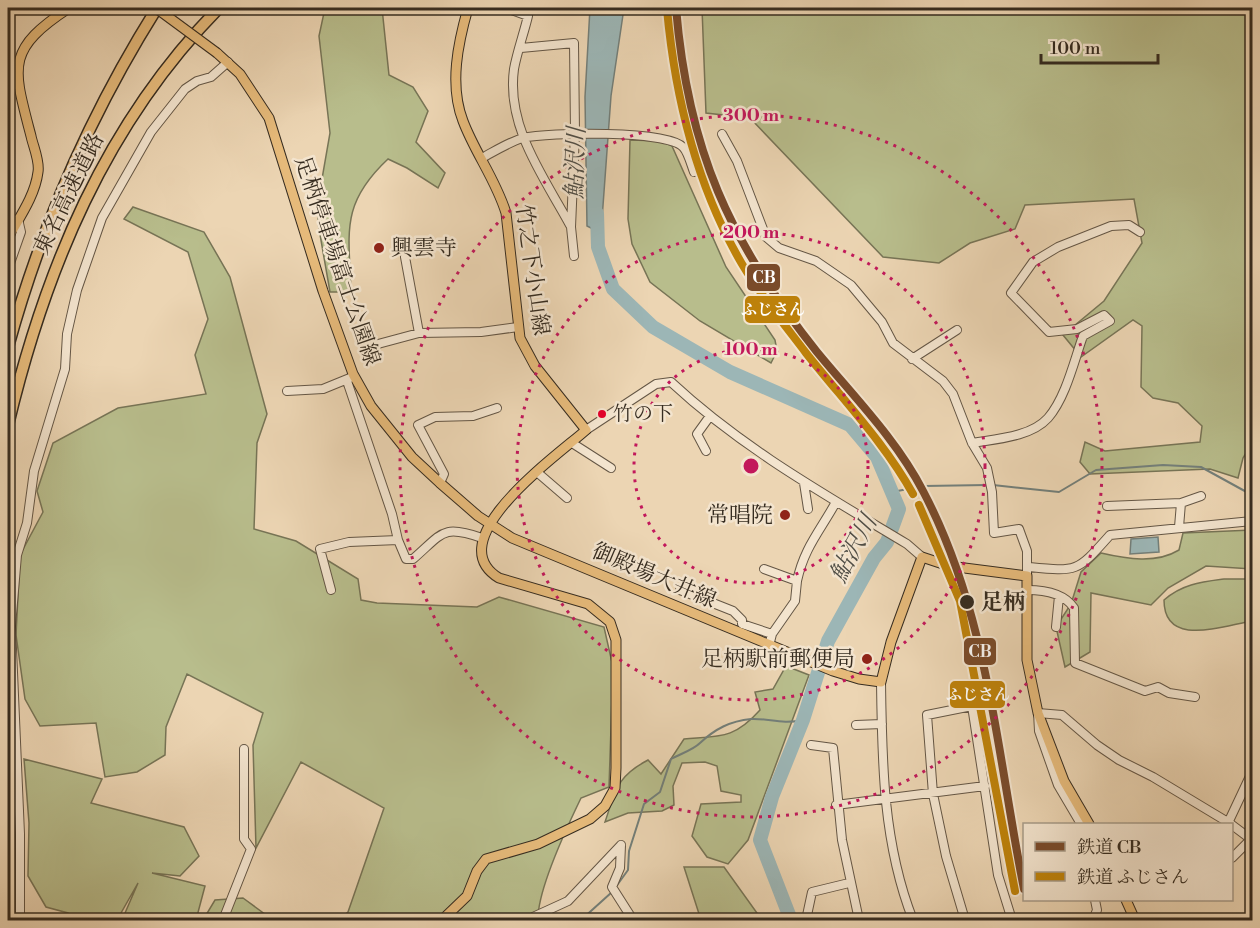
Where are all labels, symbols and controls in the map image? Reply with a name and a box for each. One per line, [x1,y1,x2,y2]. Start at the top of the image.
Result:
scale bar [1041,27,1158,65]
text: 100 m [1050,37,1101,60]
text: 300 m [723,104,780,127]
water label: 鮎沢川 [560,124,592,200]
street label: 東名高速道路 [28,129,110,259]
street label: 足柄停車場富士公園線 [288,153,386,369]
street label: 竹之下小山線 [509,203,555,337]
text: 200 m [723,221,780,244]
place label: 興雲寺 [391,235,457,262]
marker: 興雲寺 [372,241,386,255]
line badge: CB [746,263,781,292]
text: CB [752,268,776,288]
line badge: ふじさん [744,295,801,324]
text: ふじさん [741,300,805,320]
text: 100 m [724,338,778,361]
place label: 竹の下 [613,402,673,427]
marker: 竹の下 [596,408,608,420]
centre of rings [741,456,761,476]
place label: 常唱院 [707,502,773,529]
marker: 常唱院 [778,508,792,522]
water label: 鮎沢川 [824,508,886,588]
street label: 御殿場大井線 [588,538,720,614]
place label: 足柄 [981,589,1025,616]
marker: 足柄 [958,593,976,611]
line badge: CB [963,637,997,666]
text: CB [968,642,992,662]
place label: 足柄駅前郵便局 [701,646,855,673]
marker: 足柄駅前郵便局 [860,652,874,666]
line badge: ふじさん [949,680,1006,709]
text: ふじさん [946,685,1010,705]
legend [1023,823,1233,901]
text: 鉄道 CB [1077,836,1142,859]
text: 鉄道 ふじさん [1077,866,1189,889]

